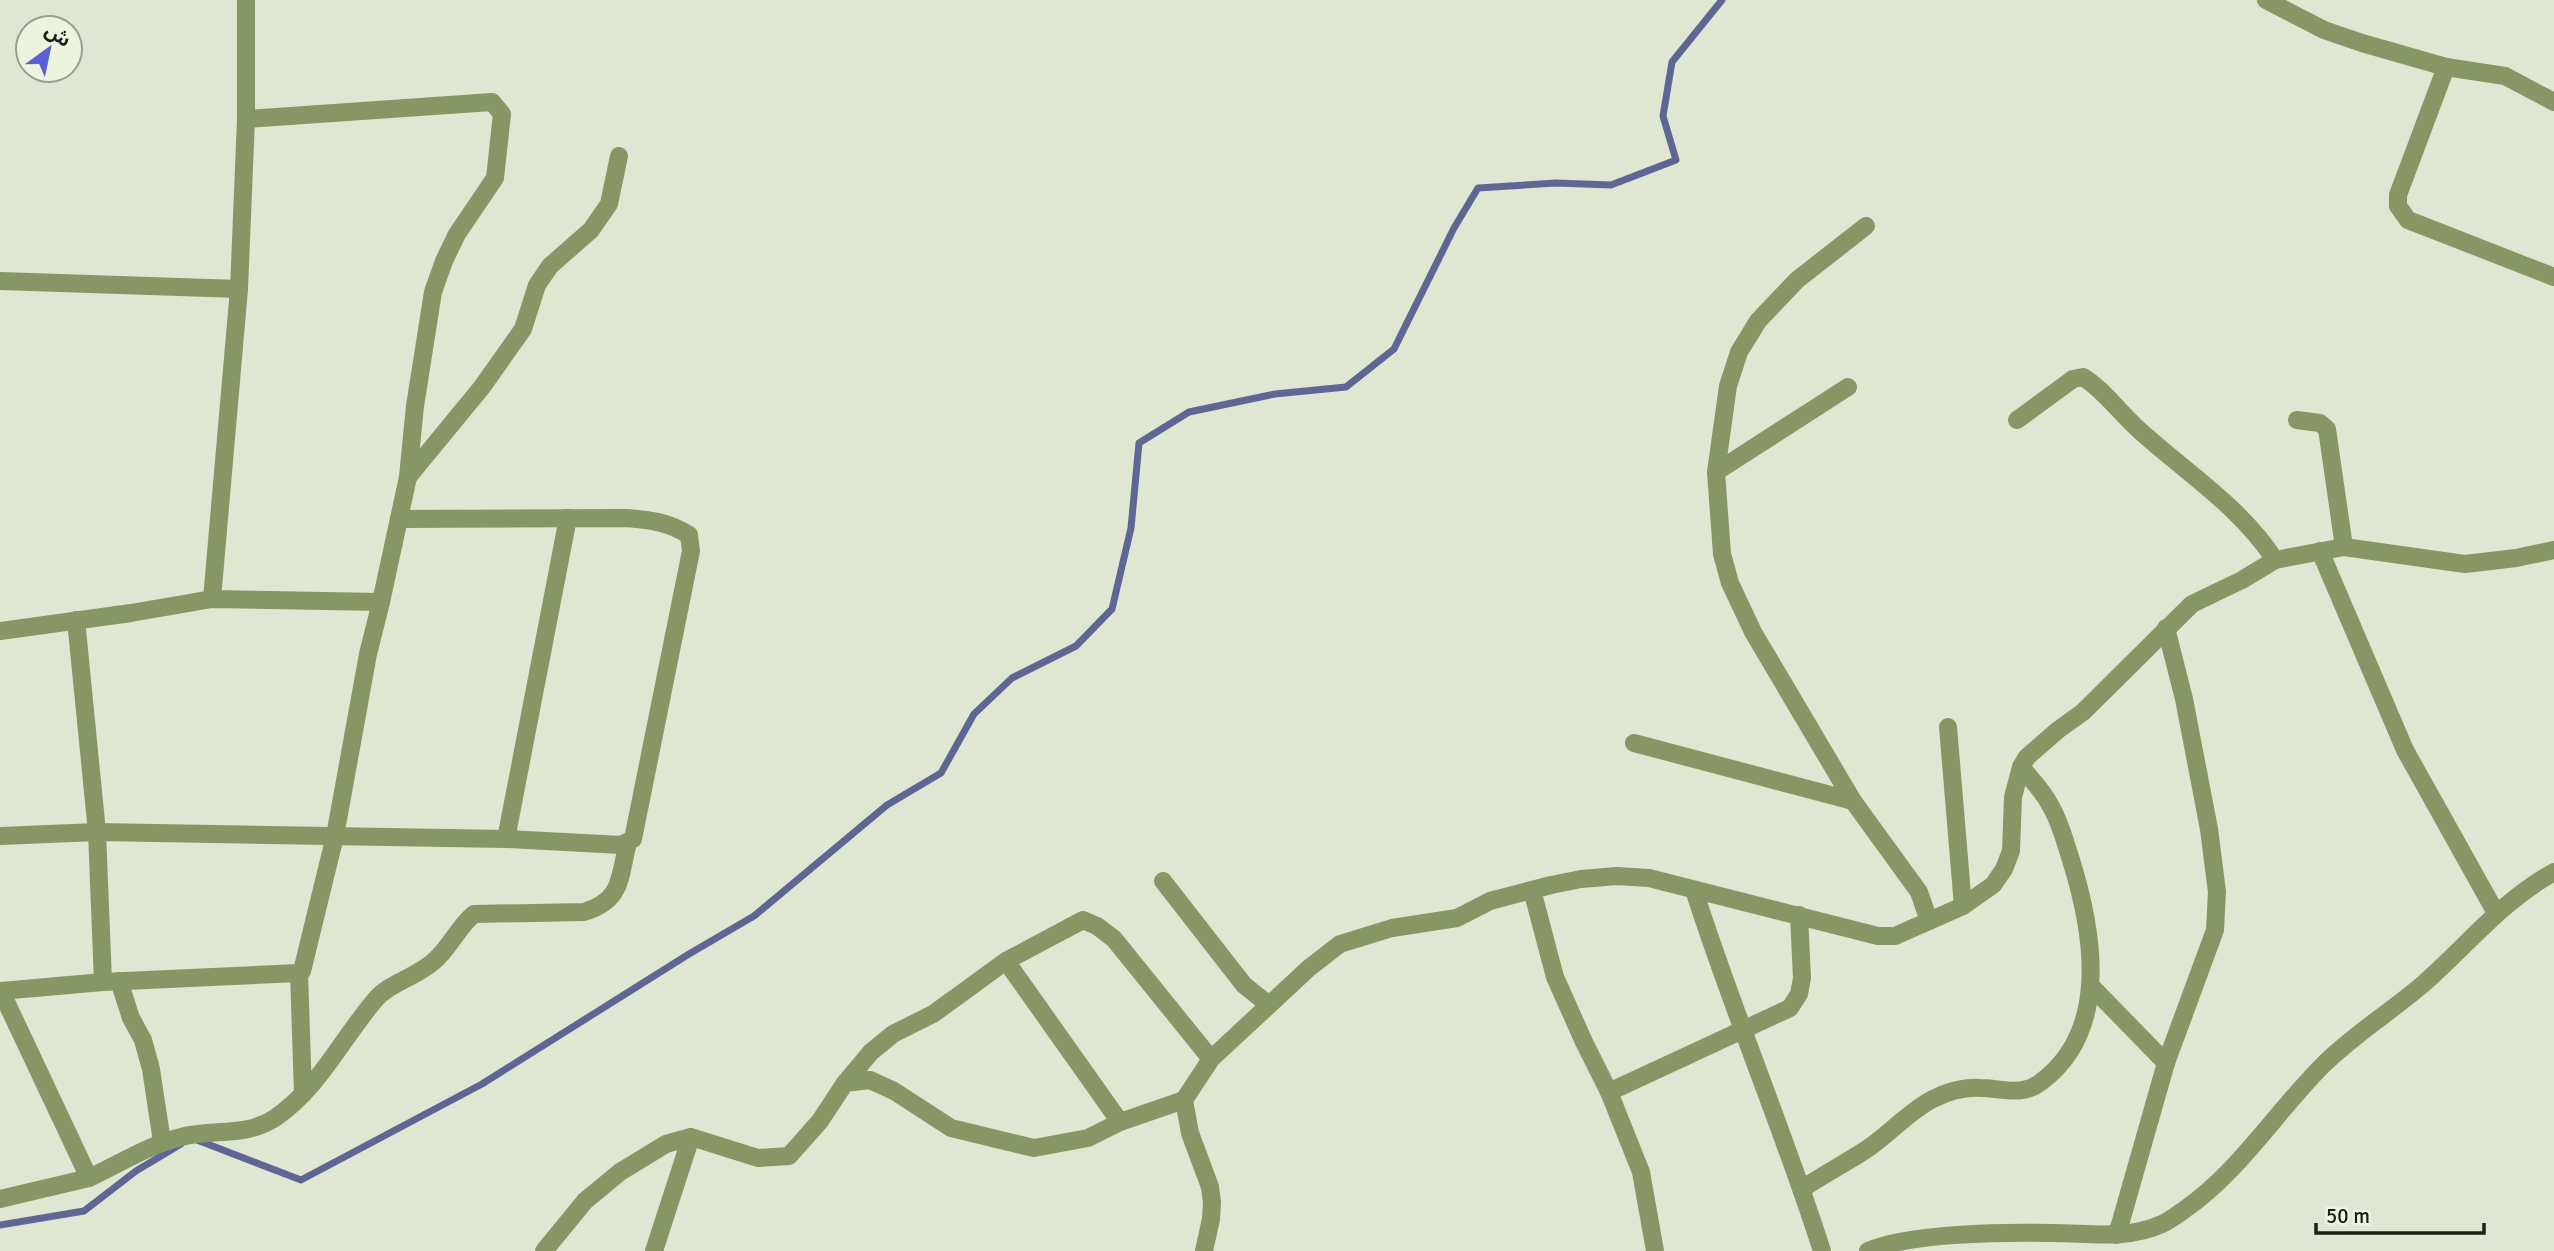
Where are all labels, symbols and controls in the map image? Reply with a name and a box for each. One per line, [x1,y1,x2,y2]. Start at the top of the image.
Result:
north arrow [14,14,84,84]
text: ش [40,18,75,53]
scale bar [2316,1192,2484,1236]
text: 50 m [2326,1203,2370,1229]

